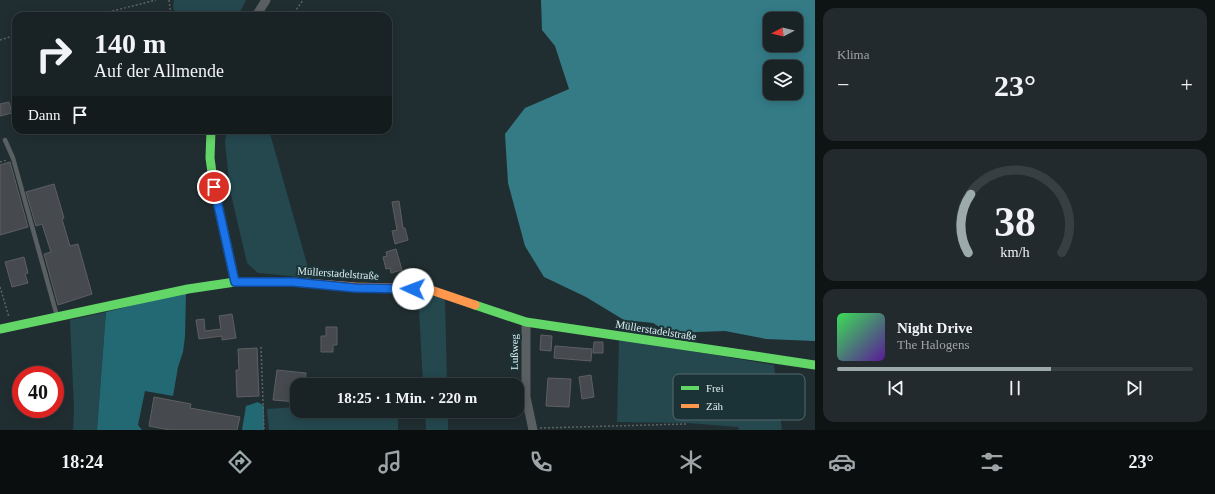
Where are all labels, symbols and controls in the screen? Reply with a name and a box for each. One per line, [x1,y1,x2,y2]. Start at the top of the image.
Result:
north arrow [763,12,803,52]
map controls [763,12,803,100]
icon: right [28,28,80,80]
text: 140 m [94,28,166,59]
text: Klima [837,47,870,62]
button: layers [763,60,803,100]
text: Auf der Allmende [94,61,224,81]
text: 23° [994,69,1036,102]
text: − [837,72,849,97]
text: + [1181,72,1193,97]
icon: arrive [69,104,91,126]
text: Dann [28,107,61,123]
pin [197,170,231,204]
icon: arrive [203,176,225,198]
text: 38 [994,199,1036,245]
text: km/h [1000,244,1030,260]
street label: Müllerstadelstraße [297,264,379,282]
position arrow [392,268,434,310]
street label: Müllerstadelstraße [615,318,697,342]
text: Night Drive [897,320,972,336]
street label: Lußweg [508,333,520,370]
text: The Halogens [897,337,970,352]
speed limit sign: 40 [12,366,64,418]
legend [673,374,805,420]
icon: previous [885,377,907,399]
icon: pause [1004,377,1026,399]
icon: next [1123,377,1145,399]
text: Frei [706,382,724,394]
text: 18:25 · 1 Min. · 220 m [337,390,477,406]
text: Zäh [706,400,724,412]
icon: directions [226,448,254,476]
icon: music [376,448,404,476]
icon: phone [527,448,555,476]
icon: climate [677,448,705,476]
icon: car [828,448,856,476]
icon: filters [978,448,1006,476]
text: 18:24 [61,452,103,472]
text: 23° [1129,452,1154,472]

